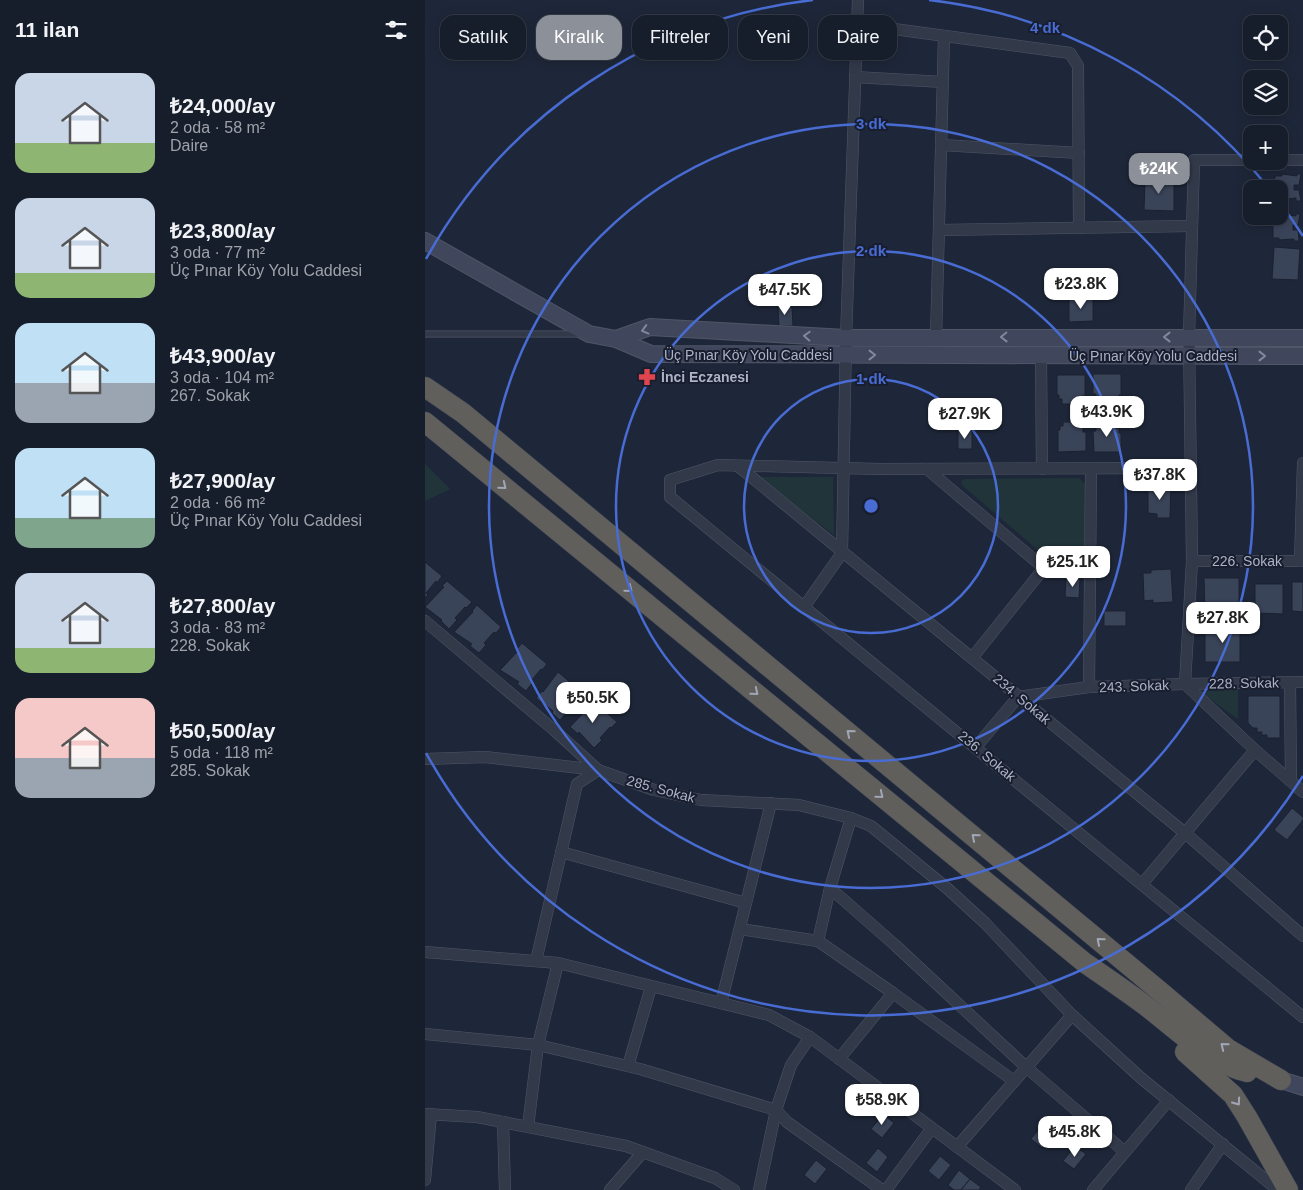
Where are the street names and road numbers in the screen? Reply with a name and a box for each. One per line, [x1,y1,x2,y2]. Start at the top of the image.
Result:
street label: Üç Pınar Köy Yolu Caddesi [664,346,832,363]
street label: Üç Pınar Köy Yolu Caddesi [1069,347,1237,364]
street label: 226. Sokak [1212,553,1283,569]
street label: 234. Sokak [990,670,1055,728]
street label: 228. Sokak [1209,674,1280,692]
street label: 243. Sokak [1099,677,1170,695]
street label: 236. Sokak [955,727,1020,785]
street label: 285. Sokak [625,772,698,806]

